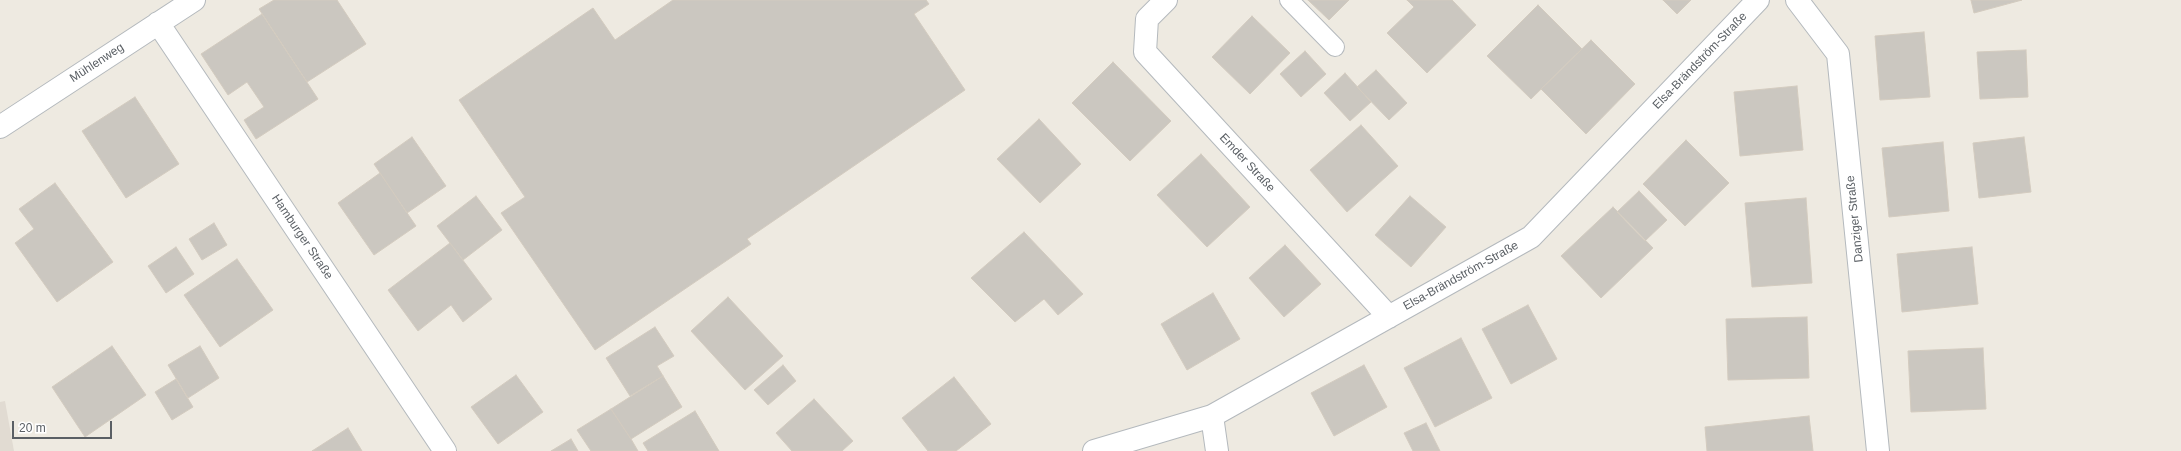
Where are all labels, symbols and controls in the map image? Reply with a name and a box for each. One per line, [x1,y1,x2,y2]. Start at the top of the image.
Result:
street label: Elsa-Brändström-Straße [1650,9,1750,113]
street label: Mühlenweg [67,40,127,86]
street label: Emder Straße [1216,131,1278,195]
street label: Danziger Straße [1843,175,1867,263]
street label: Hamburger Straße [268,192,336,282]
street label: Elsa-Brändström-Straße [1401,238,1521,314]
scale bar [14,413,114,439]
text: 20 m [19,421,46,435]

